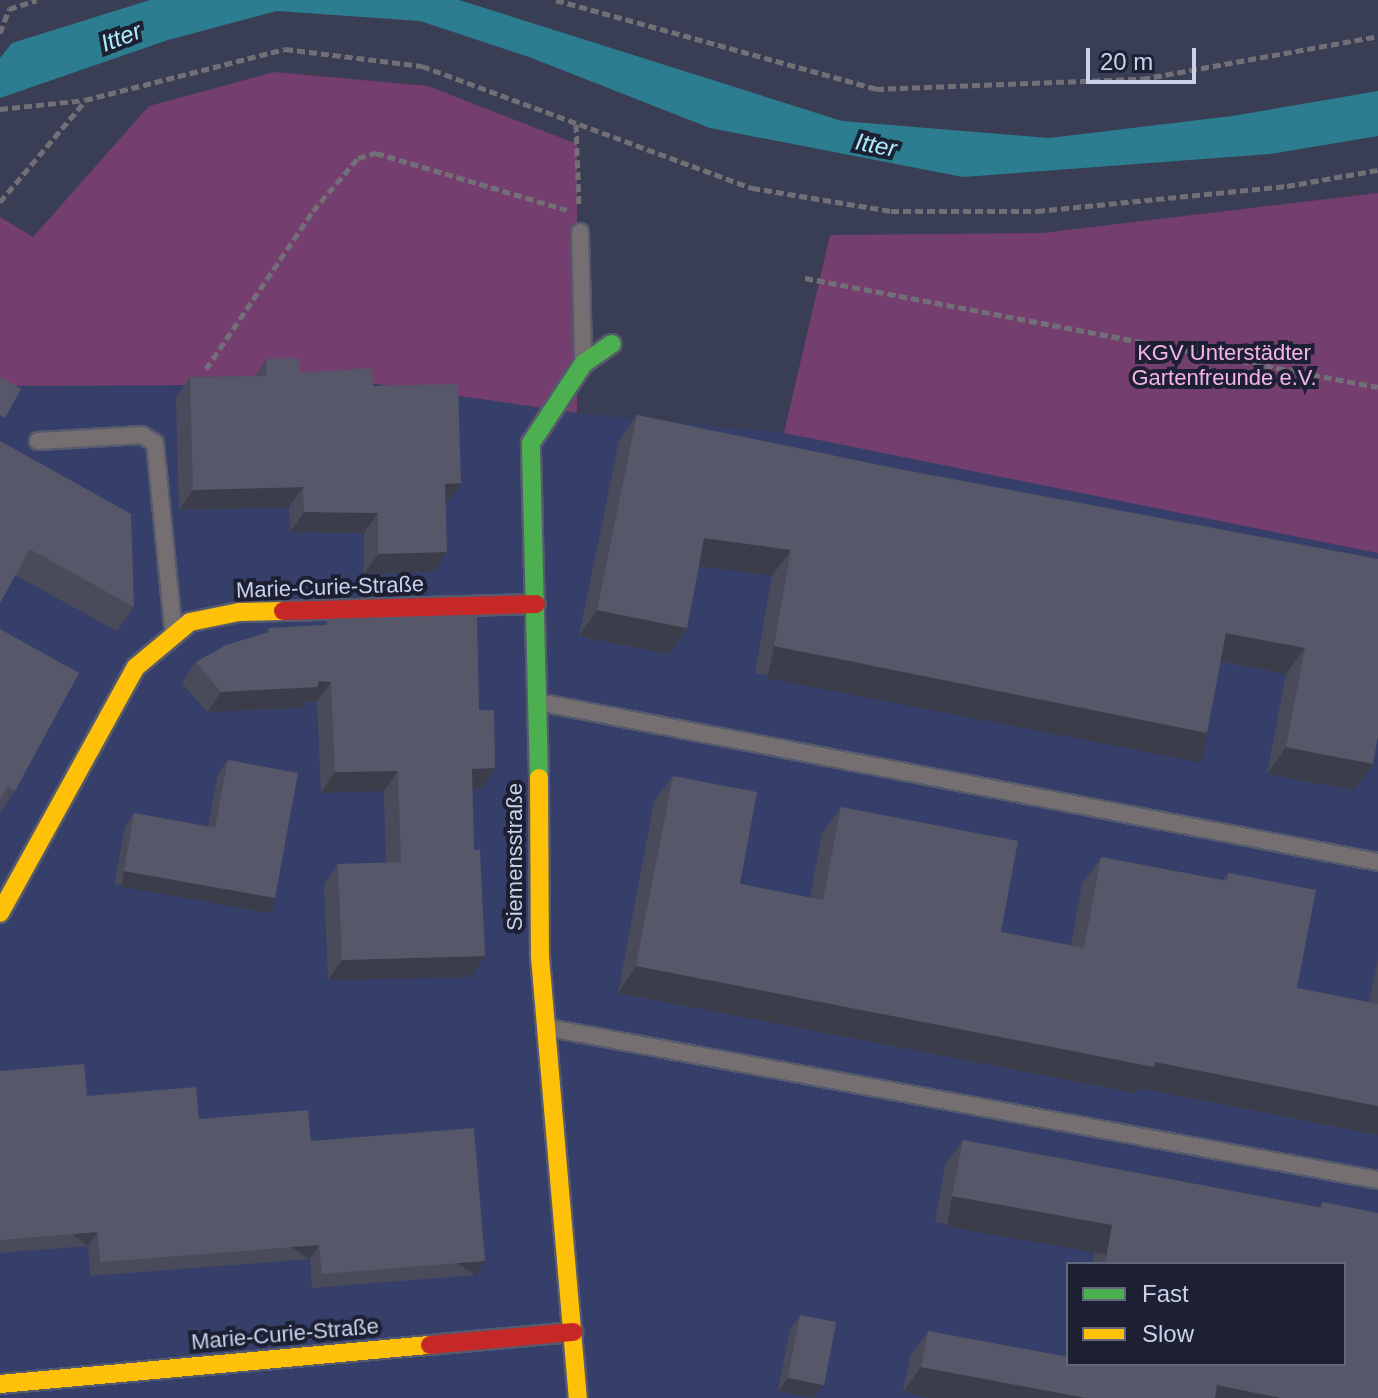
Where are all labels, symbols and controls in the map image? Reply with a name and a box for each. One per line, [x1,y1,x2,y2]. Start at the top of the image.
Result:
water label: Itter [97,16,145,58]
scale bar [1090,32,1200,82]
text: 20 m [1100,48,1153,75]
water label: Itter [853,127,899,163]
park label: KGV Unterstädter Gartenfreunde e.V. [1131,339,1317,390]
street label: Marie-Curie-Straße [235,571,425,603]
street label: Siemensstraße [502,783,528,931]
legend [1066,1262,1346,1366]
text: Fast [1142,1280,1189,1307]
street label: Marie-Curie-Straße [190,1313,380,1355]
text: Slow [1142,1320,1194,1347]

